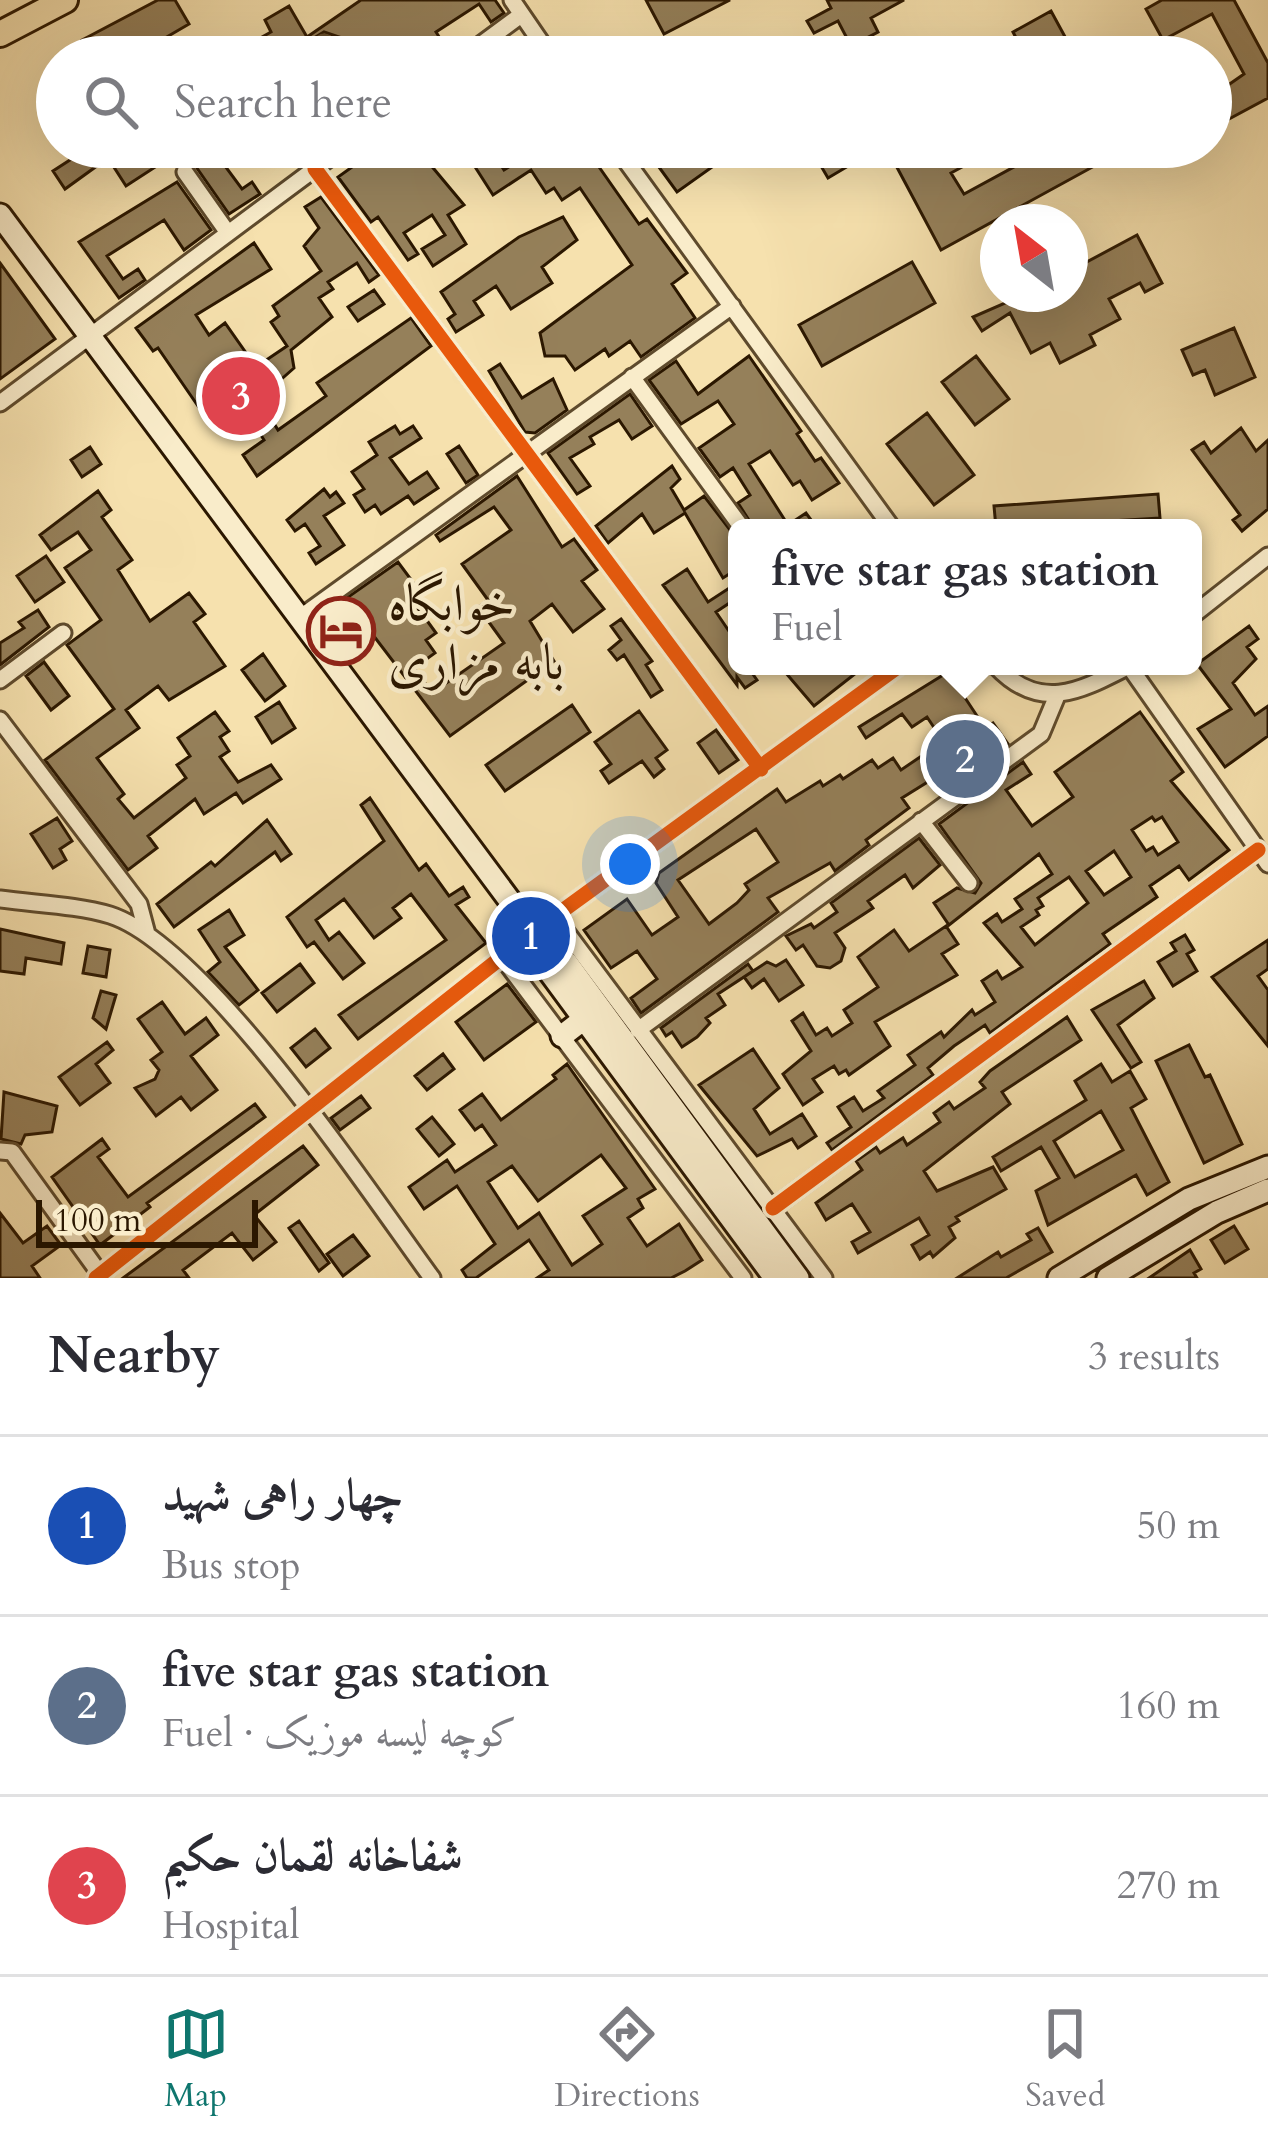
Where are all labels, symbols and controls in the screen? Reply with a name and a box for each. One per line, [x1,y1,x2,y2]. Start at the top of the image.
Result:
search box [36,36,1232,168]
icon: search [78,69,144,135]
text: Search here [174,72,392,133]
north arrow [980,204,1088,312]
pin: 3 [202,351,280,441]
popup [728,519,1202,675]
text: five star gas station [771,540,1159,601]
place label: خوابگاه بابه مزاری [388,569,564,698]
hotel icon: خوابگاه بابه مزاری [306,596,376,666]
text: Fuel [771,601,843,654]
pin: 2 [926,714,1004,804]
your location [600,834,660,894]
pin: 1 [492,891,570,981]
scale bar [36,1194,258,1247]
text: 100 m [54,1198,141,1243]
text: Nearby [48,1321,220,1391]
text: 3 results [1088,1330,1220,1383]
text: چهار راهی شهید [162,1465,404,1526]
text: 1 [77,1499,97,1552]
text: 50 m [1137,1499,1220,1552]
text: Bus stop [162,1539,301,1592]
text: five star gas station [162,1641,549,1702]
text: 2 [77,1679,97,1732]
text: 160 m [1117,1679,1220,1732]
text: Fuel · کوچه لیسه موزیک [162,1707,516,1760]
text: شفاخانه لقمان حکیم [162,1825,463,1886]
text: 3 [77,1859,97,1912]
text: 270 m [1117,1859,1220,1912]
text: Hospital [162,1899,300,1952]
tab: Map [163,2001,229,2118]
tab: Directions [554,2001,700,2118]
tab: Saved [1025,2001,1105,2118]

